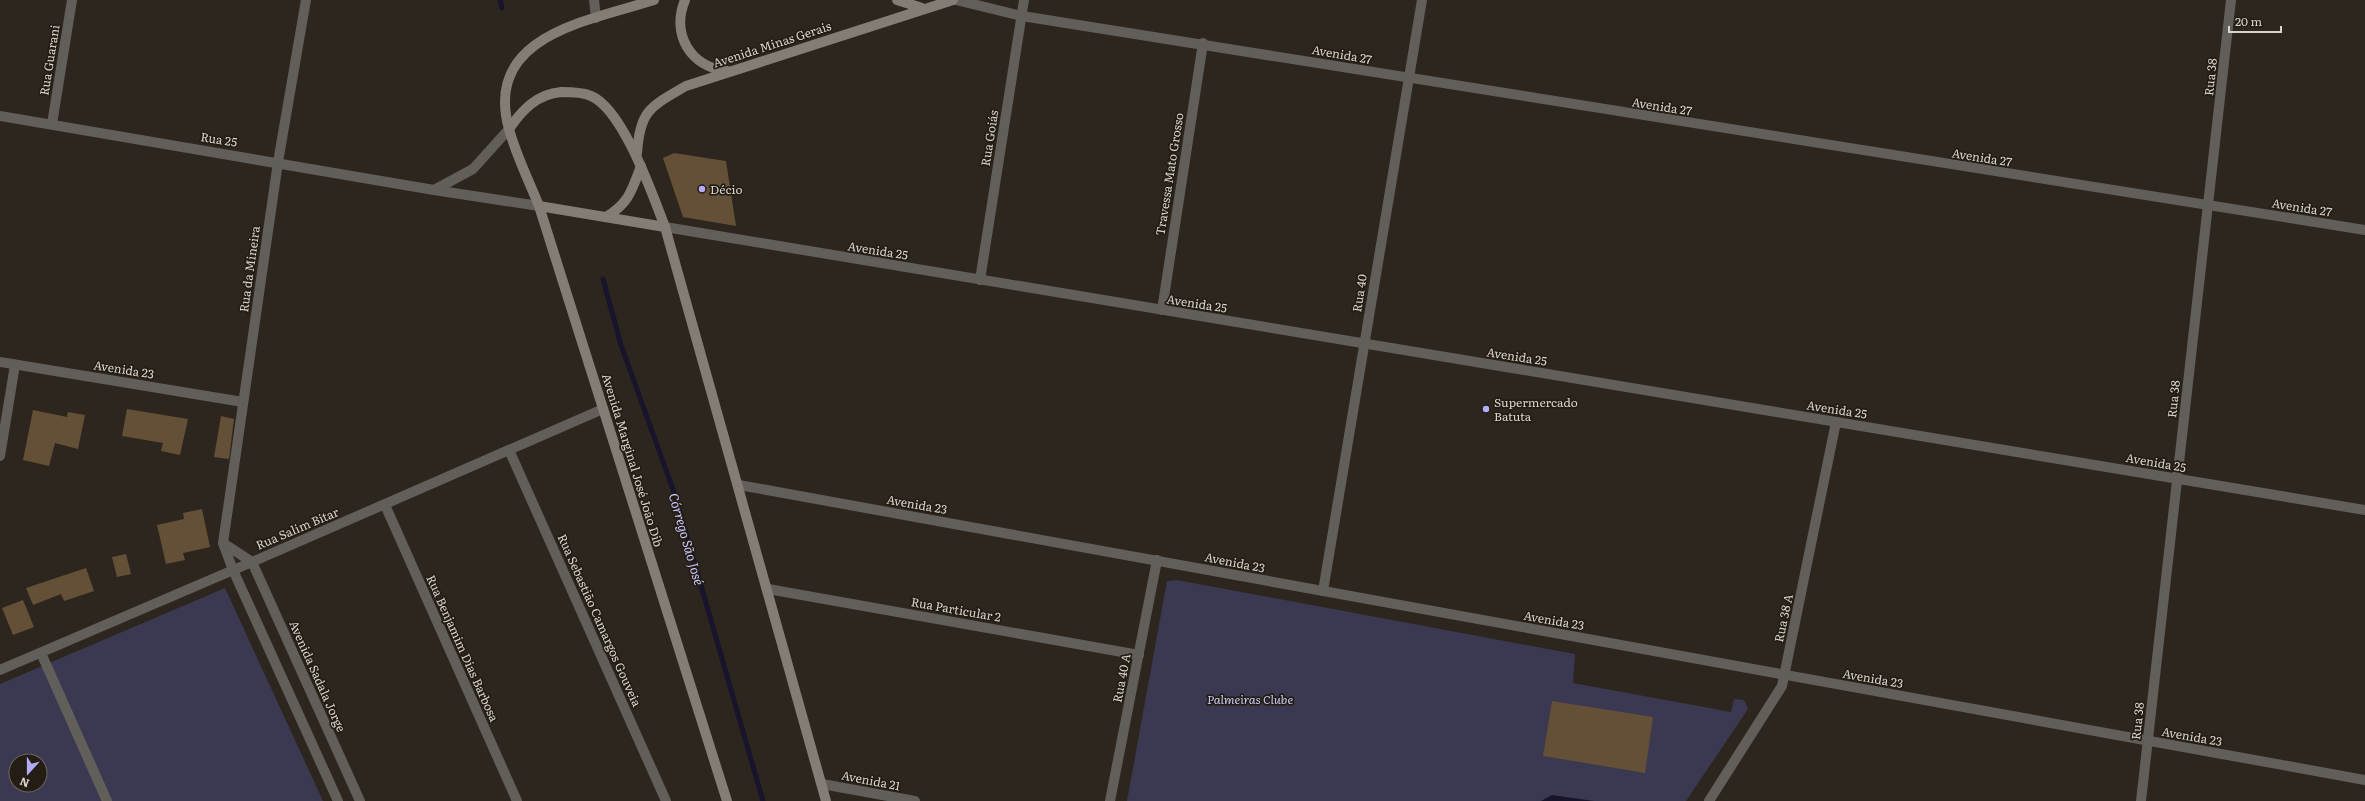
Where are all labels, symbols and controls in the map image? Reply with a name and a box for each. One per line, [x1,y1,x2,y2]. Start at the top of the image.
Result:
scale bar [2229,8,2281,34]
text: 20 m [2235,12,2262,30]
street label: Avenida Minas Gerais [710,16,834,72]
street label: Rua Guarani [35,23,63,97]
street label: Avenida 27 [1310,40,1374,68]
street label: Rua 38 [2199,57,2221,97]
street label: Avenida 27 [1631,92,1693,120]
street label: Rua Goiás [976,108,1002,167]
street label: Travessa Mato Grosso [1150,111,1188,237]
street label: Rua 25 [199,127,239,151]
street label: Avenida 27 [1951,143,2013,171]
place label: Décio [710,180,742,198]
marker: Décio [697,184,707,194]
street label: Avenida 27 [2271,193,2333,221]
street label: Rua da Mineira [234,224,264,313]
street label: Avenida 25 [846,236,910,264]
street label: Rua 40 [1347,273,1371,313]
street label: Avenida 25 [1165,289,1229,317]
street label: Avenida 25 [1485,342,1549,370]
street label: Avenida 23 [92,355,156,383]
street label: Avenida Marginal José João Dib [598,371,668,549]
street label: Rua 38 [2162,379,2184,419]
place label: Supermercado Batuta [1494,393,1578,425]
street label: Avenida 25 [1805,395,1869,423]
marker: Supermercado Batuta [1481,404,1491,414]
street label: Avenida 25 [2124,448,2188,476]
street label: Avenida 23 [885,490,949,518]
water label: Córrego São José [665,491,709,587]
street label: Rua Salim Bitar [253,502,342,554]
street label: Rua Sebastião Camargos Gouveia [554,531,647,710]
street label: Avenida 23 [1203,547,1267,577]
street label: Rua Benjamim Dias Barbosa [422,572,504,725]
street label: Rua Particular 2 [910,592,1002,626]
street label: Rua 38 A [1769,592,1797,644]
street label: Avenida 23 [1522,606,1586,634]
street label: Avenida Sadala Jorge [285,617,351,735]
street label: Rua 40 A [1107,652,1135,704]
street label: Avenida 23 [1841,664,1905,692]
park label: Palmeiras Clube [1207,690,1293,708]
street label: Rua 38 [2126,701,2148,741]
street label: Avenida 23 [2160,722,2224,750]
north arrow [8,753,48,793]
street label: Avenida 21 [840,765,902,795]
text: N [17,774,31,792]

